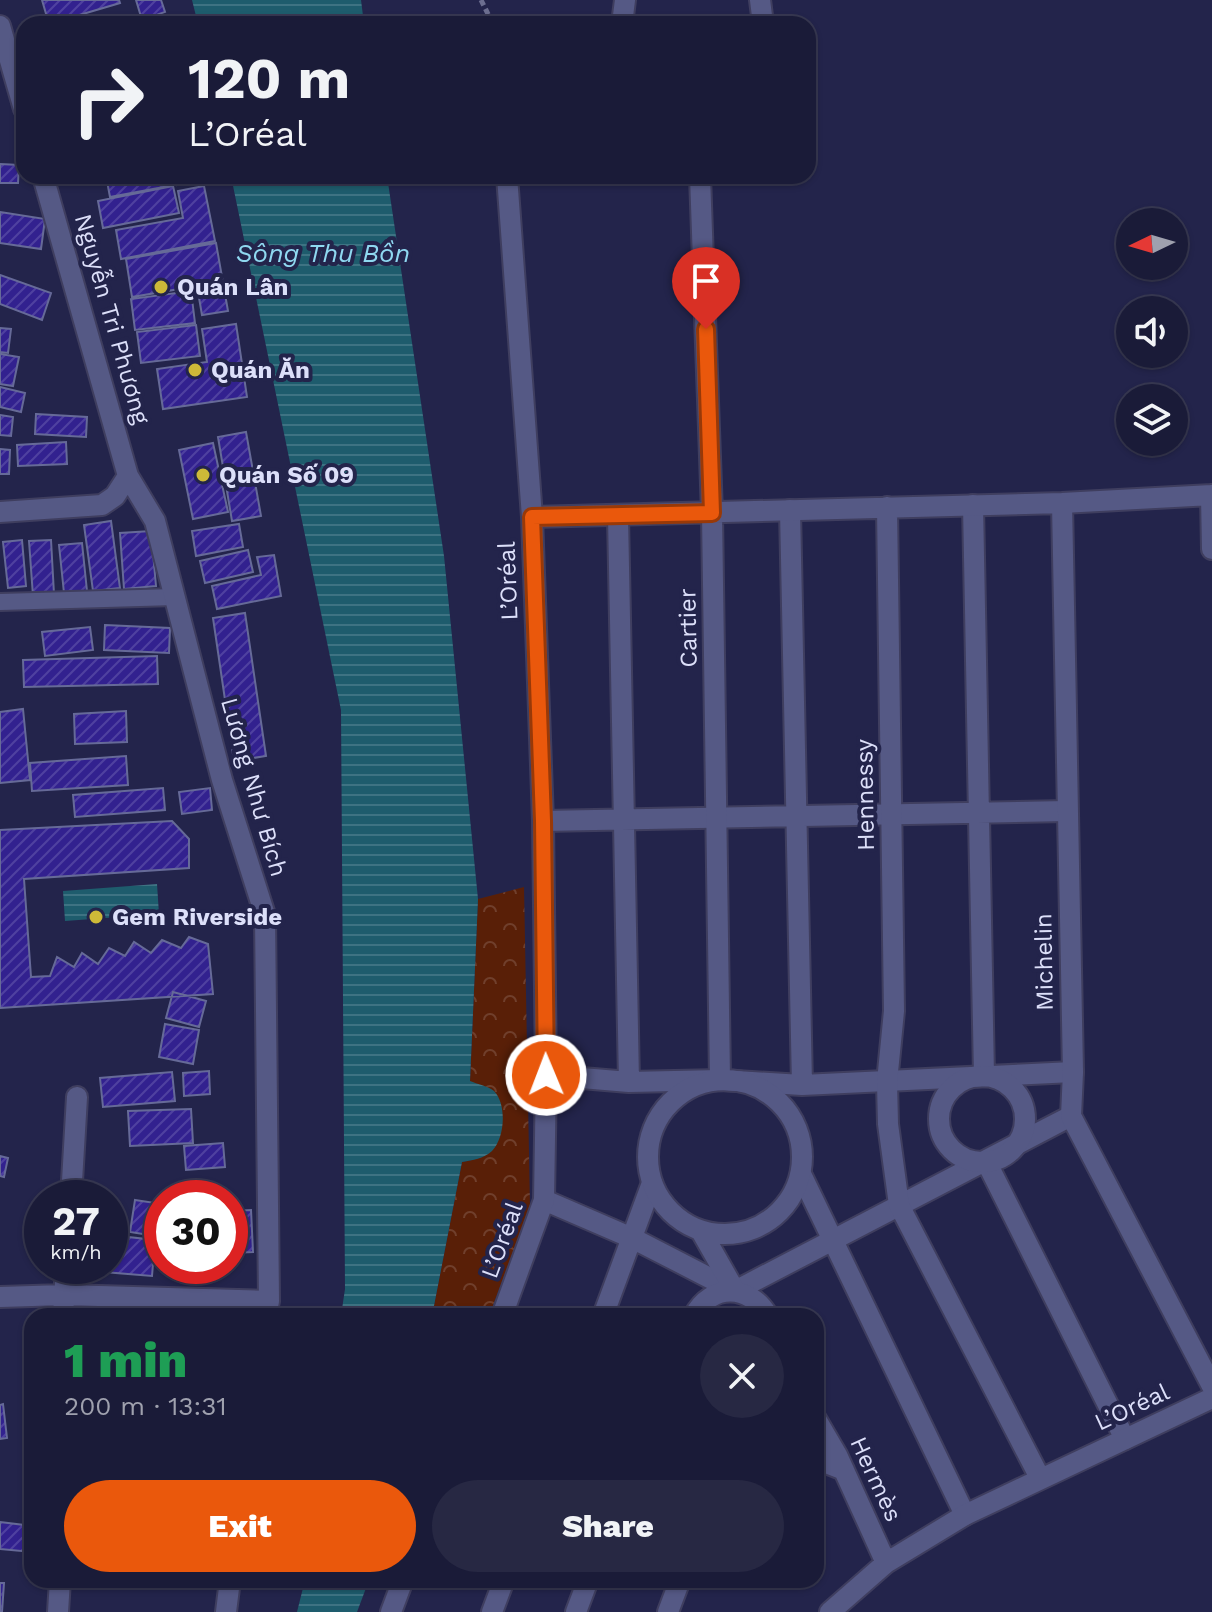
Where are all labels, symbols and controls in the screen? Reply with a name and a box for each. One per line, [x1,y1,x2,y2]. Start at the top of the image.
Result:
text: 120 m [188,46,350,112]
icon: right [56,48,160,152]
text: L’Oréal [188,113,307,155]
north arrow [1116,208,1188,280]
map controls [1116,208,1188,456]
street label: Nguyễn Tri Phương [69,211,155,427]
water label: Sông Thu Bồn [236,238,410,268]
pin [672,247,740,329]
icon: arrive [684,259,728,303]
place label: Quán Lân [177,273,288,301]
marker: Quán Lân [152,278,170,296]
button: sound [1116,296,1188,368]
place label: Quán Ăn [211,356,310,384]
marker: Quán Ăn [186,361,204,379]
button: layers [1116,384,1188,456]
place label: Quán Số 09 [219,461,354,489]
marker: Quán Số 09 [194,466,212,484]
street label: L’Oréal [493,540,523,621]
street label: Cartier [673,588,703,668]
street label: Lương Như Bích [215,694,293,880]
street label: Hennessy [850,738,880,851]
place label: Gem Riverside [112,903,282,931]
marker: Gem Riverside [87,908,105,926]
street label: Michelin [1029,913,1059,1011]
position arrow [504,1033,588,1117]
speed limit sign: 30 [144,1180,248,1284]
street label: L’Oréal [475,1197,529,1282]
text: 27 [52,1198,100,1245]
text: km/h [50,1240,102,1264]
text: 1 min [64,1332,187,1389]
button: close [700,1334,784,1418]
street label: L’Oréal [1090,1377,1174,1436]
text: 200 m · 13:31 [64,1391,227,1421]
street label: Hermès [844,1432,908,1526]
button: Exit [64,1480,416,1572]
button: Share [432,1480,784,1572]

